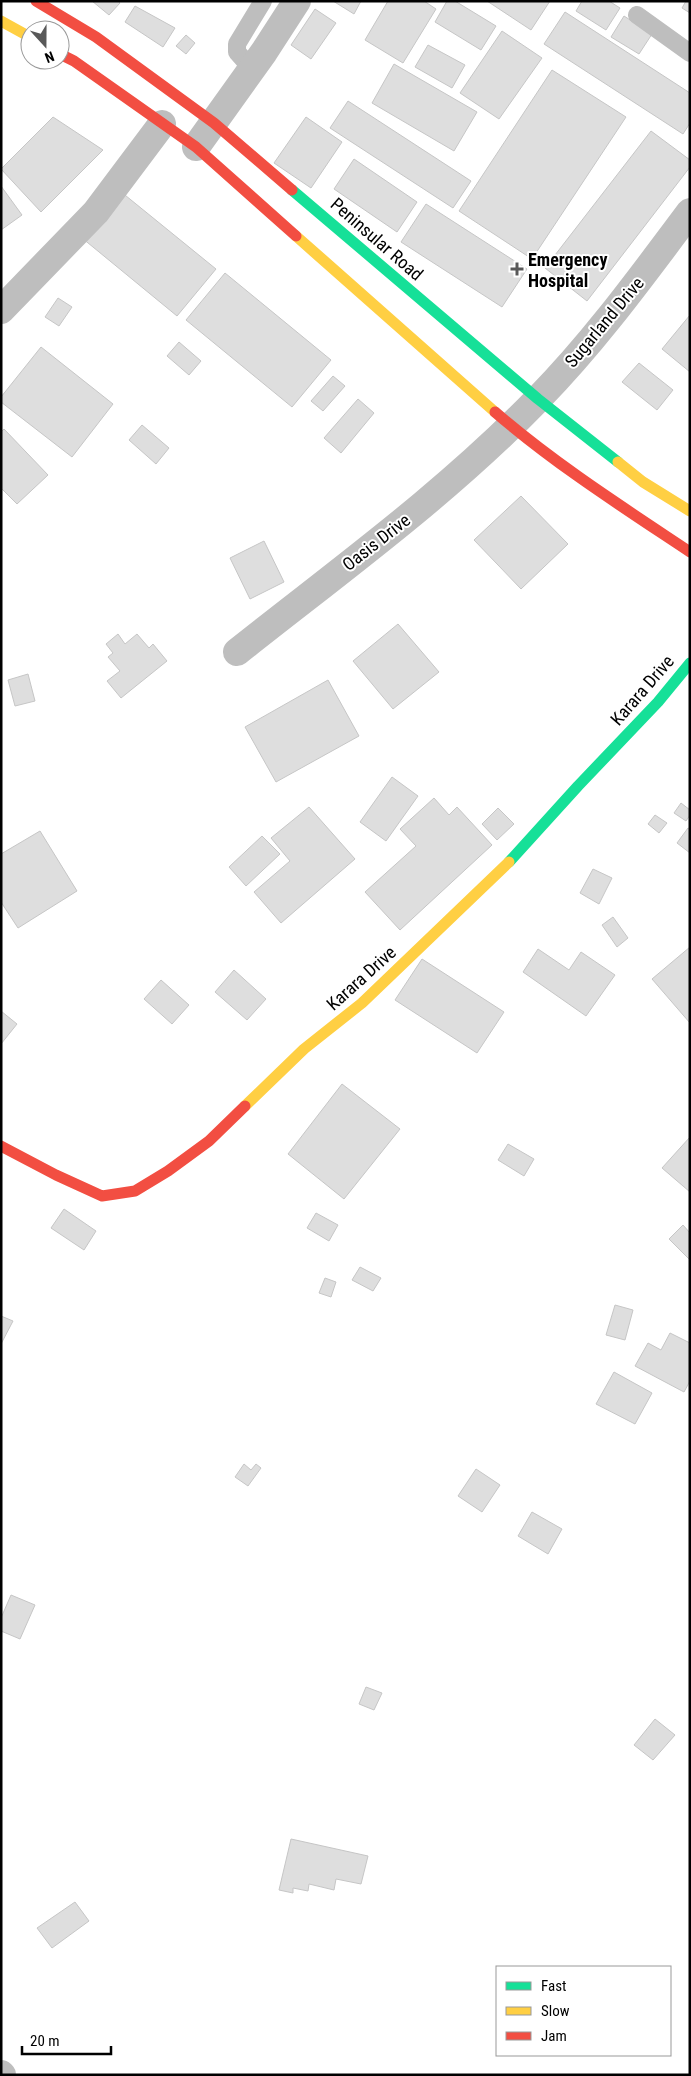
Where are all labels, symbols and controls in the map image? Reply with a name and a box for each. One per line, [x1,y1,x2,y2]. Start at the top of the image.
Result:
north arrow [20,20,70,70]
text: N [43,48,57,66]
street label: Peninsular Road [327,193,427,285]
place label: Emergency Hospital [528,249,607,291]
marker: Emergency Hospital [510,262,524,276]
street label: Sugarland Drive [560,273,648,371]
street label: Oasis Drive [338,509,414,575]
street label: Karara Drive [606,651,678,729]
street label: Karara Drive [322,941,400,1015]
legend [496,1966,671,2056]
text: Fast [541,1977,566,1995]
text: Slow [541,2002,570,2020]
scale bar [22,2024,111,2056]
text: Jam [541,2027,567,2045]
text: 20 m [30,2032,60,2050]

